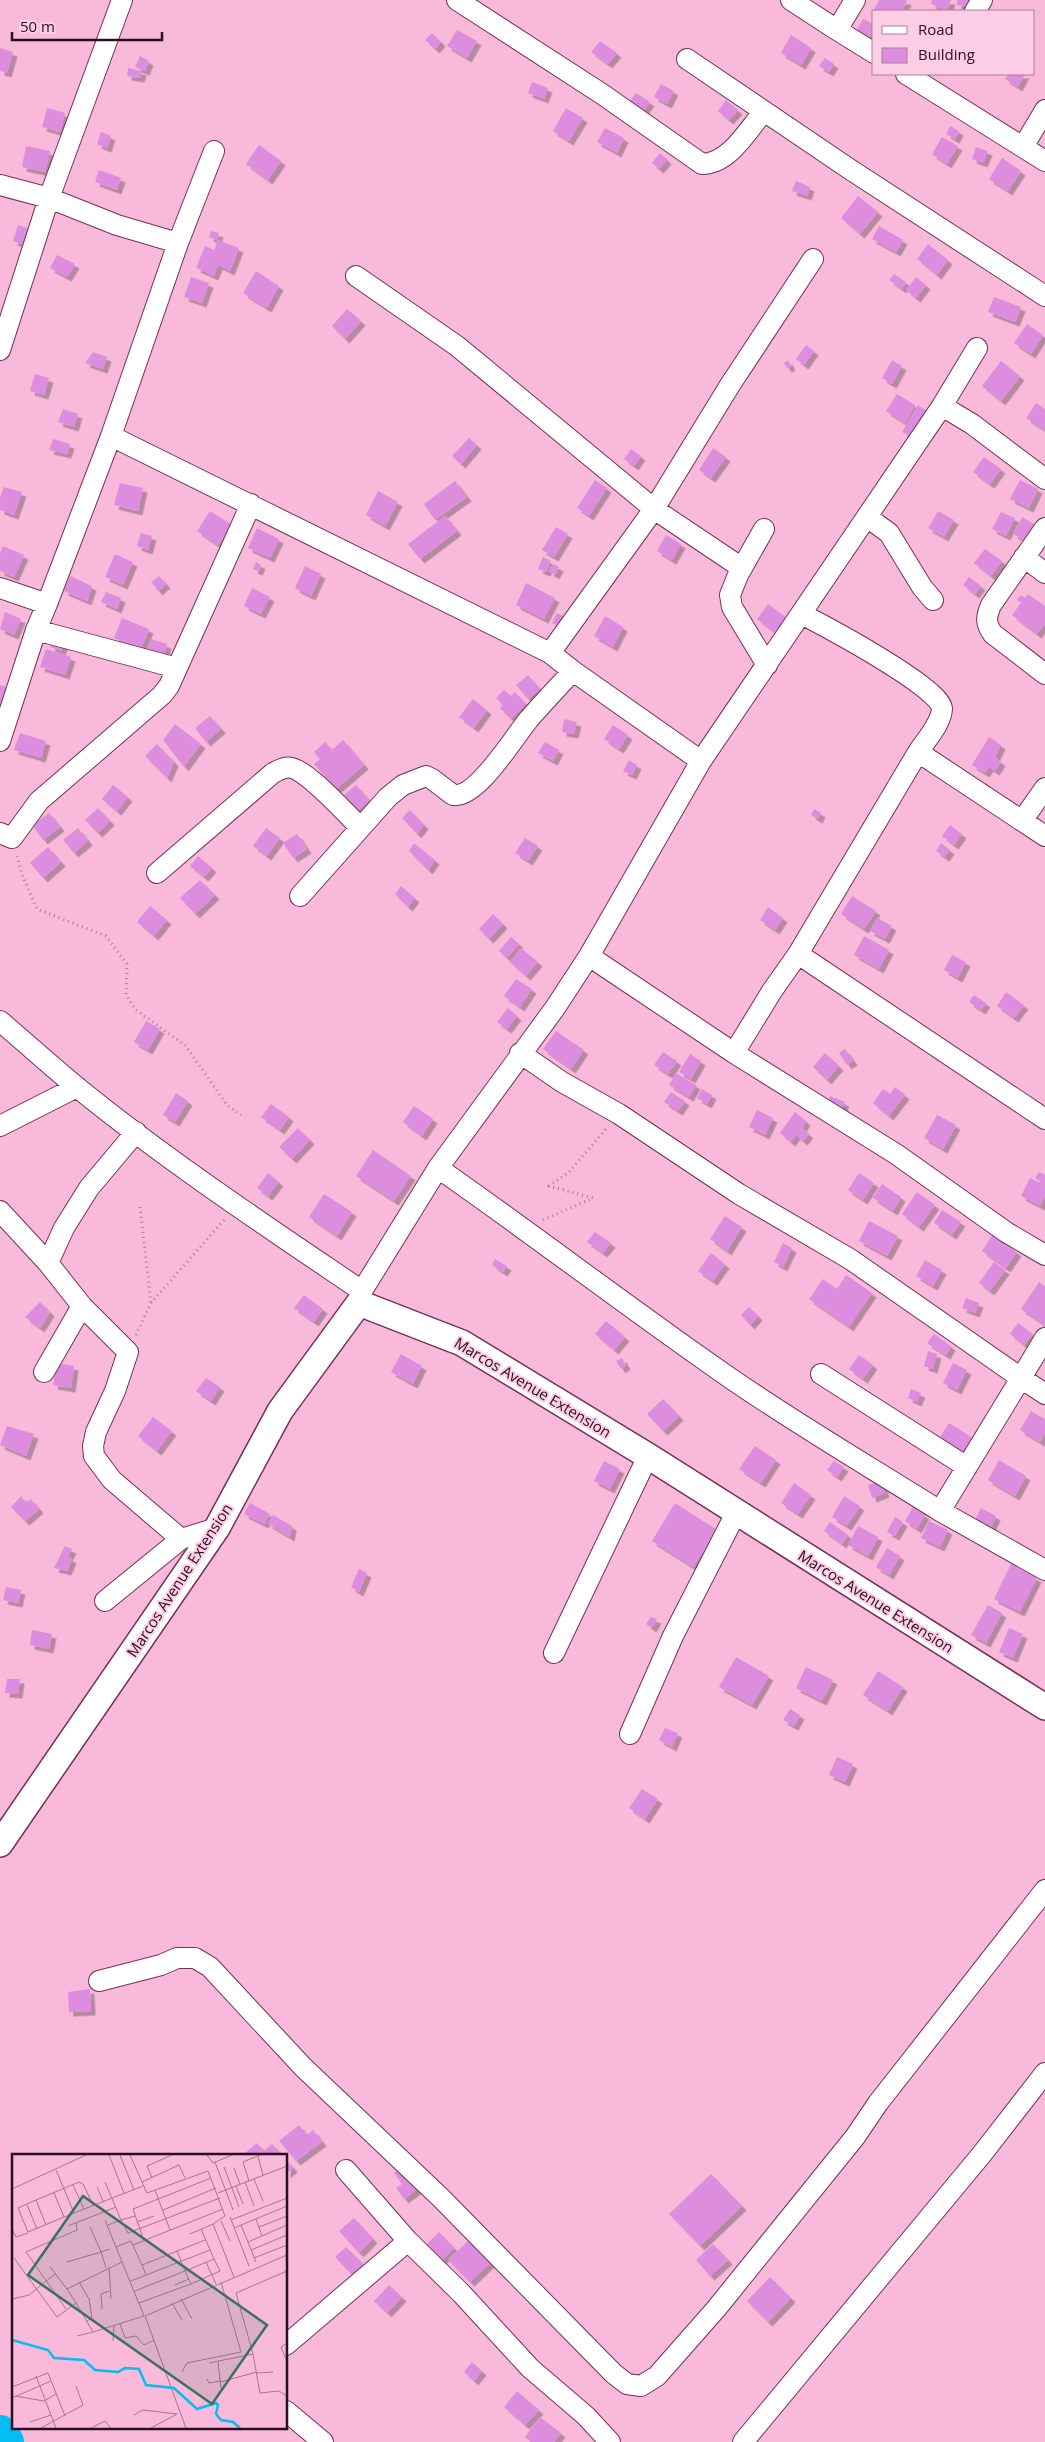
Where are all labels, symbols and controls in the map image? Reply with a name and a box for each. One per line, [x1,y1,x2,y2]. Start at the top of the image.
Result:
scale bar [12,10,162,42]
legend [872,10,1035,75]
text: 50 m [20,16,55,36]
text: Road [918,19,954,39]
text: Building [918,44,975,64]
street label: Marcos Avenue Extension [451,1332,615,1442]
street label: Marcos Avenue Extension [122,1499,236,1661]
street label: Marcos Avenue Extension [795,1545,957,1657]
inset map [12,2154,288,2430]

